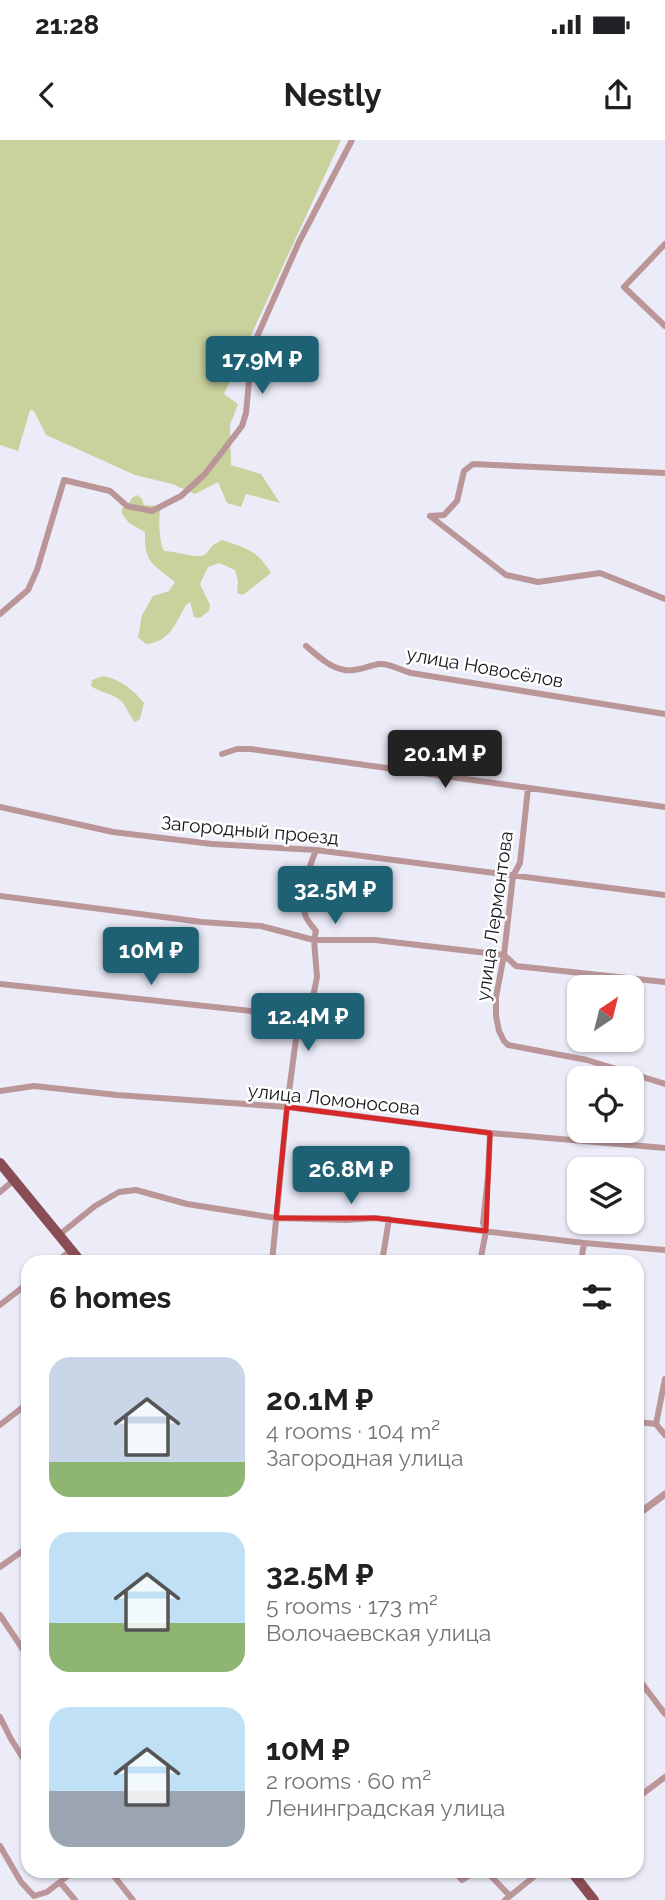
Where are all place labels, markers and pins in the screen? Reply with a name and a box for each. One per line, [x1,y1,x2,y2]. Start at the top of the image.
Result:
pin: 17.9M ₽ [197,336,327,396]
pin: 20.1M ₽ [380,730,510,790]
pin: 32.5M ₽ [270,866,400,926]
pin: 10M ₽ [102,928,200,987]
pin: 12.4M ₽ [243,993,373,1053]
pin: 26.8M ₽ [286,1146,416,1206]

